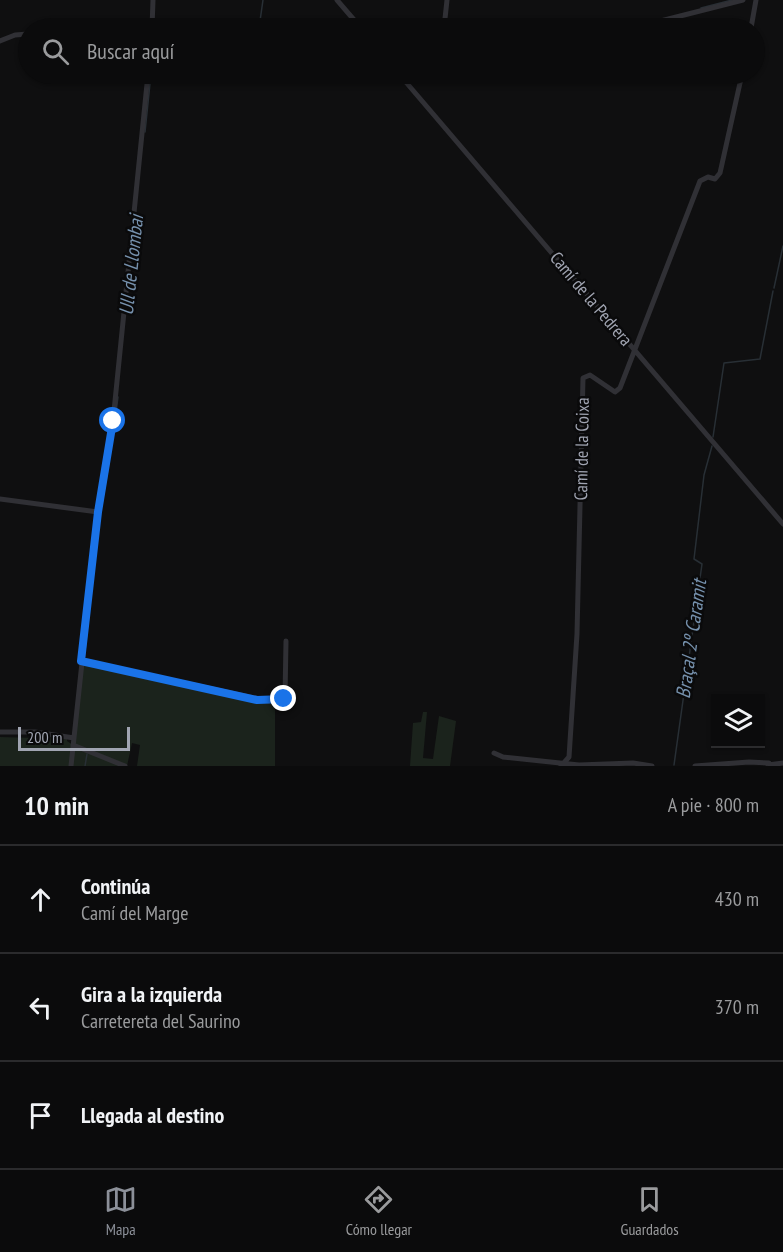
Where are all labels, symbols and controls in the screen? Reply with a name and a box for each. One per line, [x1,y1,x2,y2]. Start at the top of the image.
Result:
search box [18,18,765,84]
icon: search [39,35,72,68]
text: Buscar aquí [87,37,174,65]
water label: Ull de Llombai [113,211,149,316]
street label: Camí de la Pedrera [545,247,638,351]
street label: Camí de la Coixa [569,397,594,501]
route start [99,407,125,433]
water label: Braçal 2º Caramit [670,575,713,700]
route end [270,685,296,711]
map controls [711,694,765,748]
button: layers [711,694,765,748]
scale bar [18,724,130,752]
text: 200 m [27,727,62,747]
text: 10 min [24,789,89,822]
text: A pie · 800 m [668,792,759,818]
text: Continúa [81,872,150,900]
icon: ahead [24,883,57,916]
text: 430 m [715,886,759,912]
text: Camí del Marge [81,900,188,926]
text: Gira a la izquierda [81,980,222,1008]
icon: left [24,991,57,1024]
text: 370 m [715,994,759,1020]
text: Carretereta del Saurino [81,1008,241,1034]
icon: arrive [24,1099,57,1132]
text: Llegada al destino [81,1101,224,1129]
tab: Mapa [104,1183,137,1239]
tab: Cómo llegar [346,1183,412,1239]
tab: Guardados [621,1183,679,1239]

